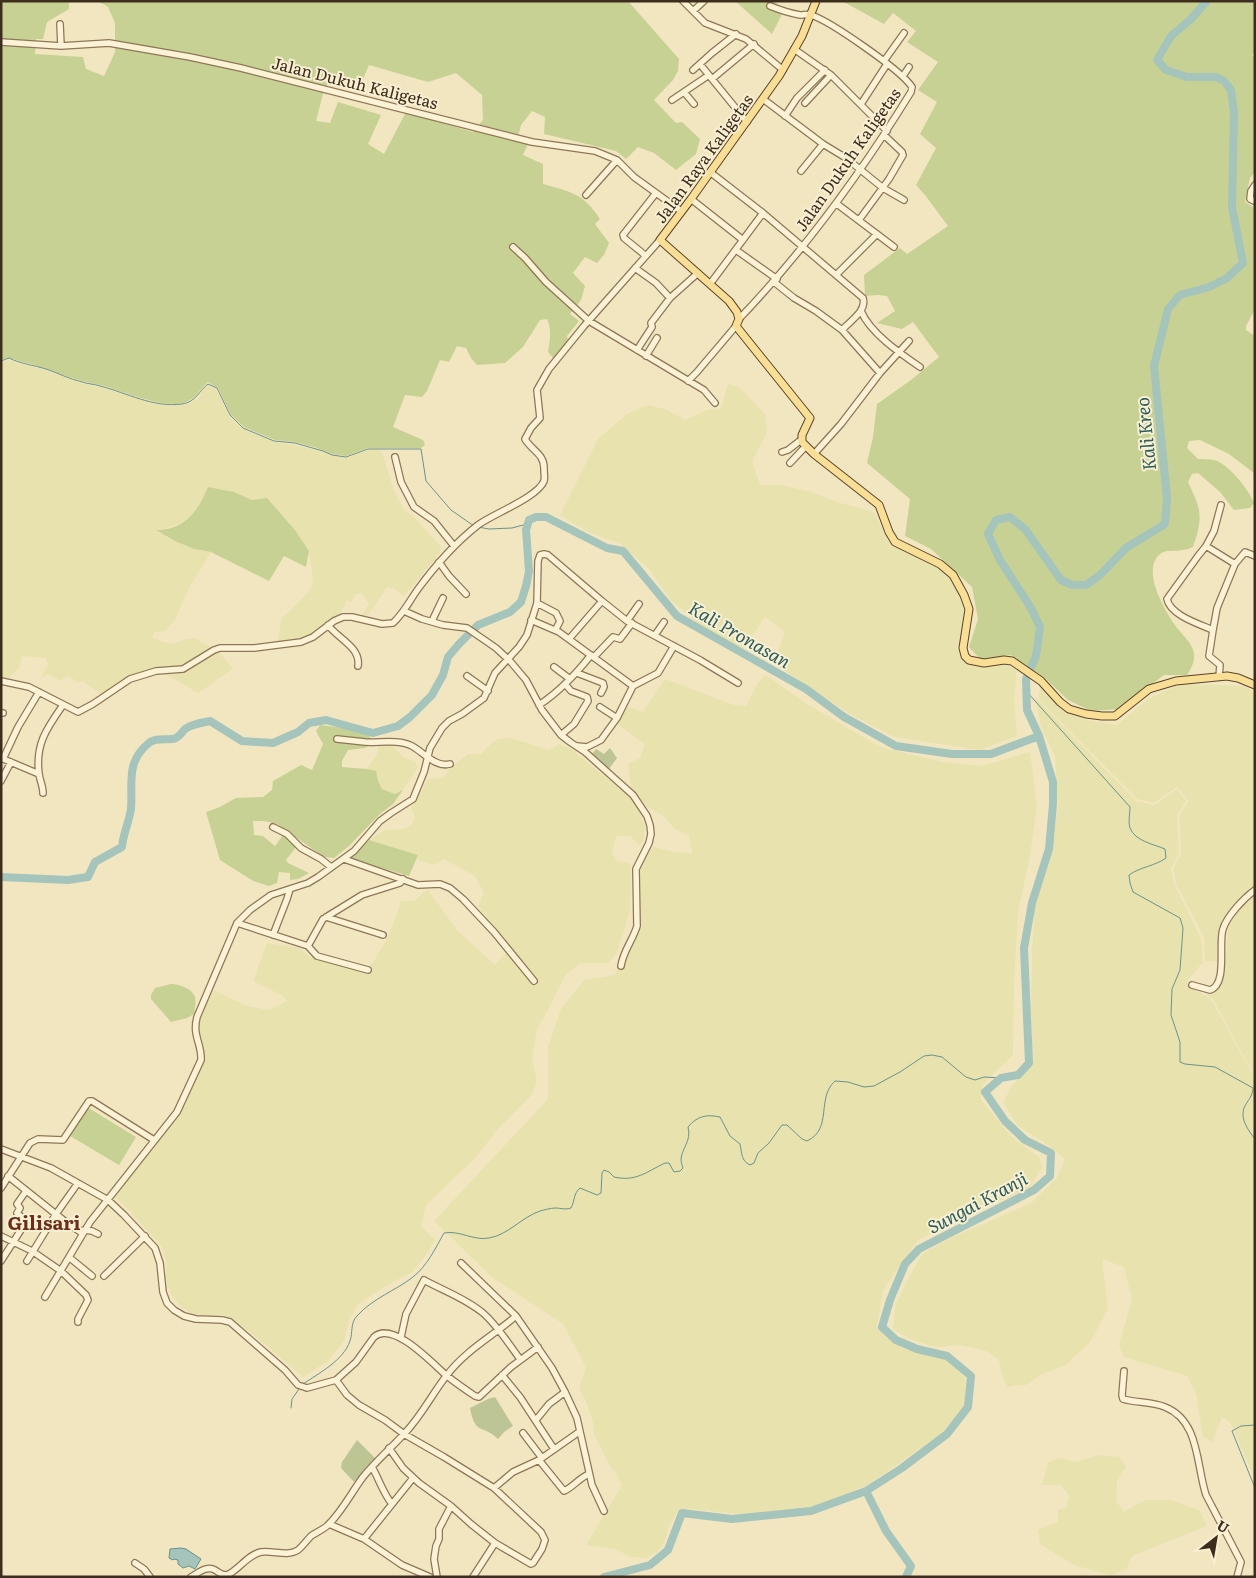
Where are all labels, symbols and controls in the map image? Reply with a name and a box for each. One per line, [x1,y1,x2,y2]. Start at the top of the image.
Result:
street label: Jalan Dukuh Kaligetas [270,50,440,114]
street label: Jalan Dukuh Kaligetas [788,82,906,236]
street label: Jalan Raya Kaligetas [648,89,758,227]
water label: Kali Kreo [1128,396,1162,472]
water label: Kali Pronasan [684,594,796,674]
water label: Sungai Kranji [922,1164,1032,1240]
district label: Gilisari [8,1208,80,1236]
north arrow [1191,1513,1241,1563]
text: U [1213,1515,1233,1537]

